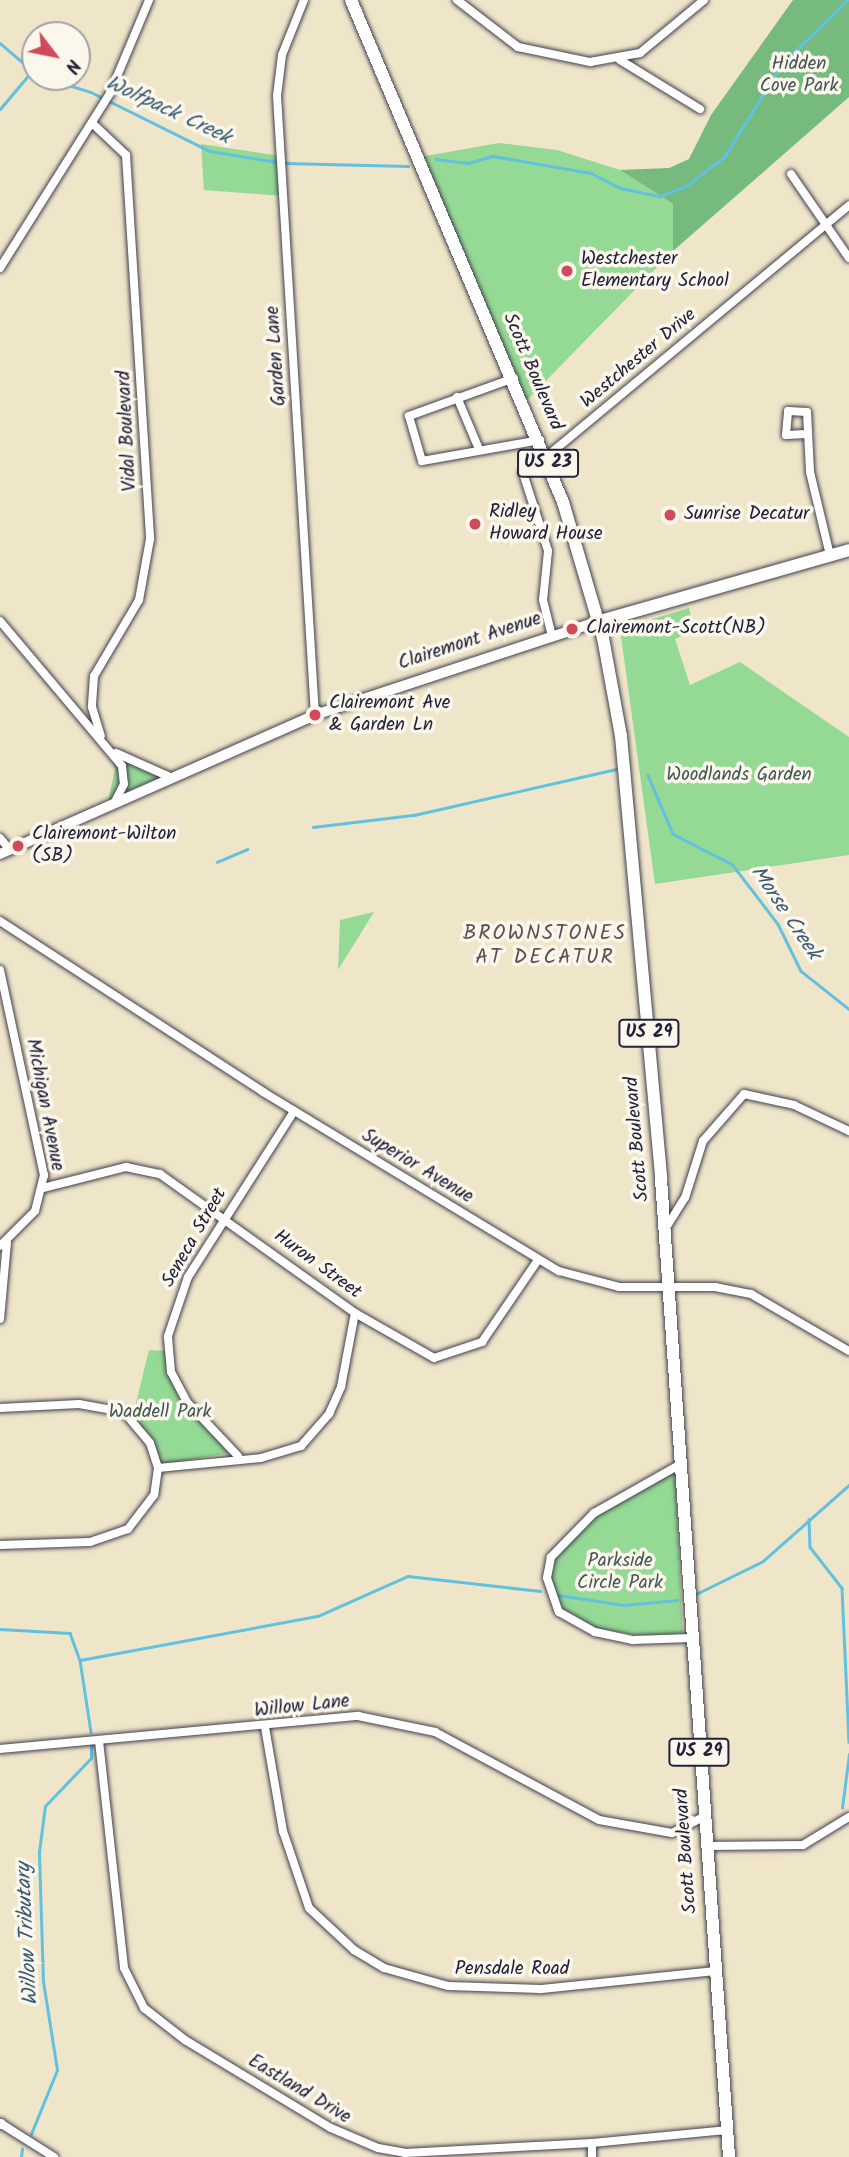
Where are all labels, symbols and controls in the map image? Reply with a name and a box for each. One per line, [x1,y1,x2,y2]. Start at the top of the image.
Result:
north arrow [21,21,91,91]
text: N [56,53,88,79]
park label: Hidden Cove Park [760,54,838,98]
water label: Wolfpack Creek [102,71,234,151]
place label: Westchester Elementary School [581,249,729,293]
marker: Westchester Elementary School [559,263,575,279]
street label: Westchester Drive [577,304,701,414]
street label: Garden Lane [262,305,292,407]
street label: Scott Boulevard [497,310,567,434]
street label: Vidal Boulevard [113,370,143,492]
road number: US 23 [516,448,580,477]
place label: Ridley Howard House [489,502,603,546]
place label: Sunrise Decatur [684,504,809,526]
marker: Sunrise Decatur [662,507,678,523]
marker: Ridley Howard House [467,516,483,532]
street label: Clairemont Avenue [396,608,544,676]
place label: Clairemont-Scott(NB) [586,618,766,640]
marker: Clairemont-Scott(NB) [564,621,580,637]
place label: Clairemont Ave & Garden Ln [329,693,450,737]
marker: Clairemont Ave & Garden Ln [307,707,323,723]
park label: Woodlands Garden [666,765,812,787]
place label: Clairemont-Wilton (SB) [32,824,176,868]
marker: Clairemont-Wilton (SB) [10,838,26,854]
water label: Morse Creek [744,861,826,965]
district label: BROWNSTONES AT DECATUR [464,921,626,971]
road number: US 29 [618,1018,680,1048]
street label: Michigan Avenue [20,1037,68,1173]
street label: Scott Boulevard [621,1076,655,1202]
street label: Superior Avenue [357,1125,477,1209]
street label: Seneca Street [158,1184,232,1292]
street label: Huron Street [269,1226,365,1304]
park label: Waddell Park [109,1402,211,1424]
park label: Parkside Circle Park [577,1551,663,1595]
street label: Willow Lane [253,1691,351,1723]
road number: US 29 [668,1737,730,1766]
street label: Scott Boulevard [671,1788,703,1914]
water label: Willow Tributary [12,1862,44,2006]
street label: Pensdale Road [455,1959,569,1981]
street label: Eastland Drive [243,2050,355,2130]

